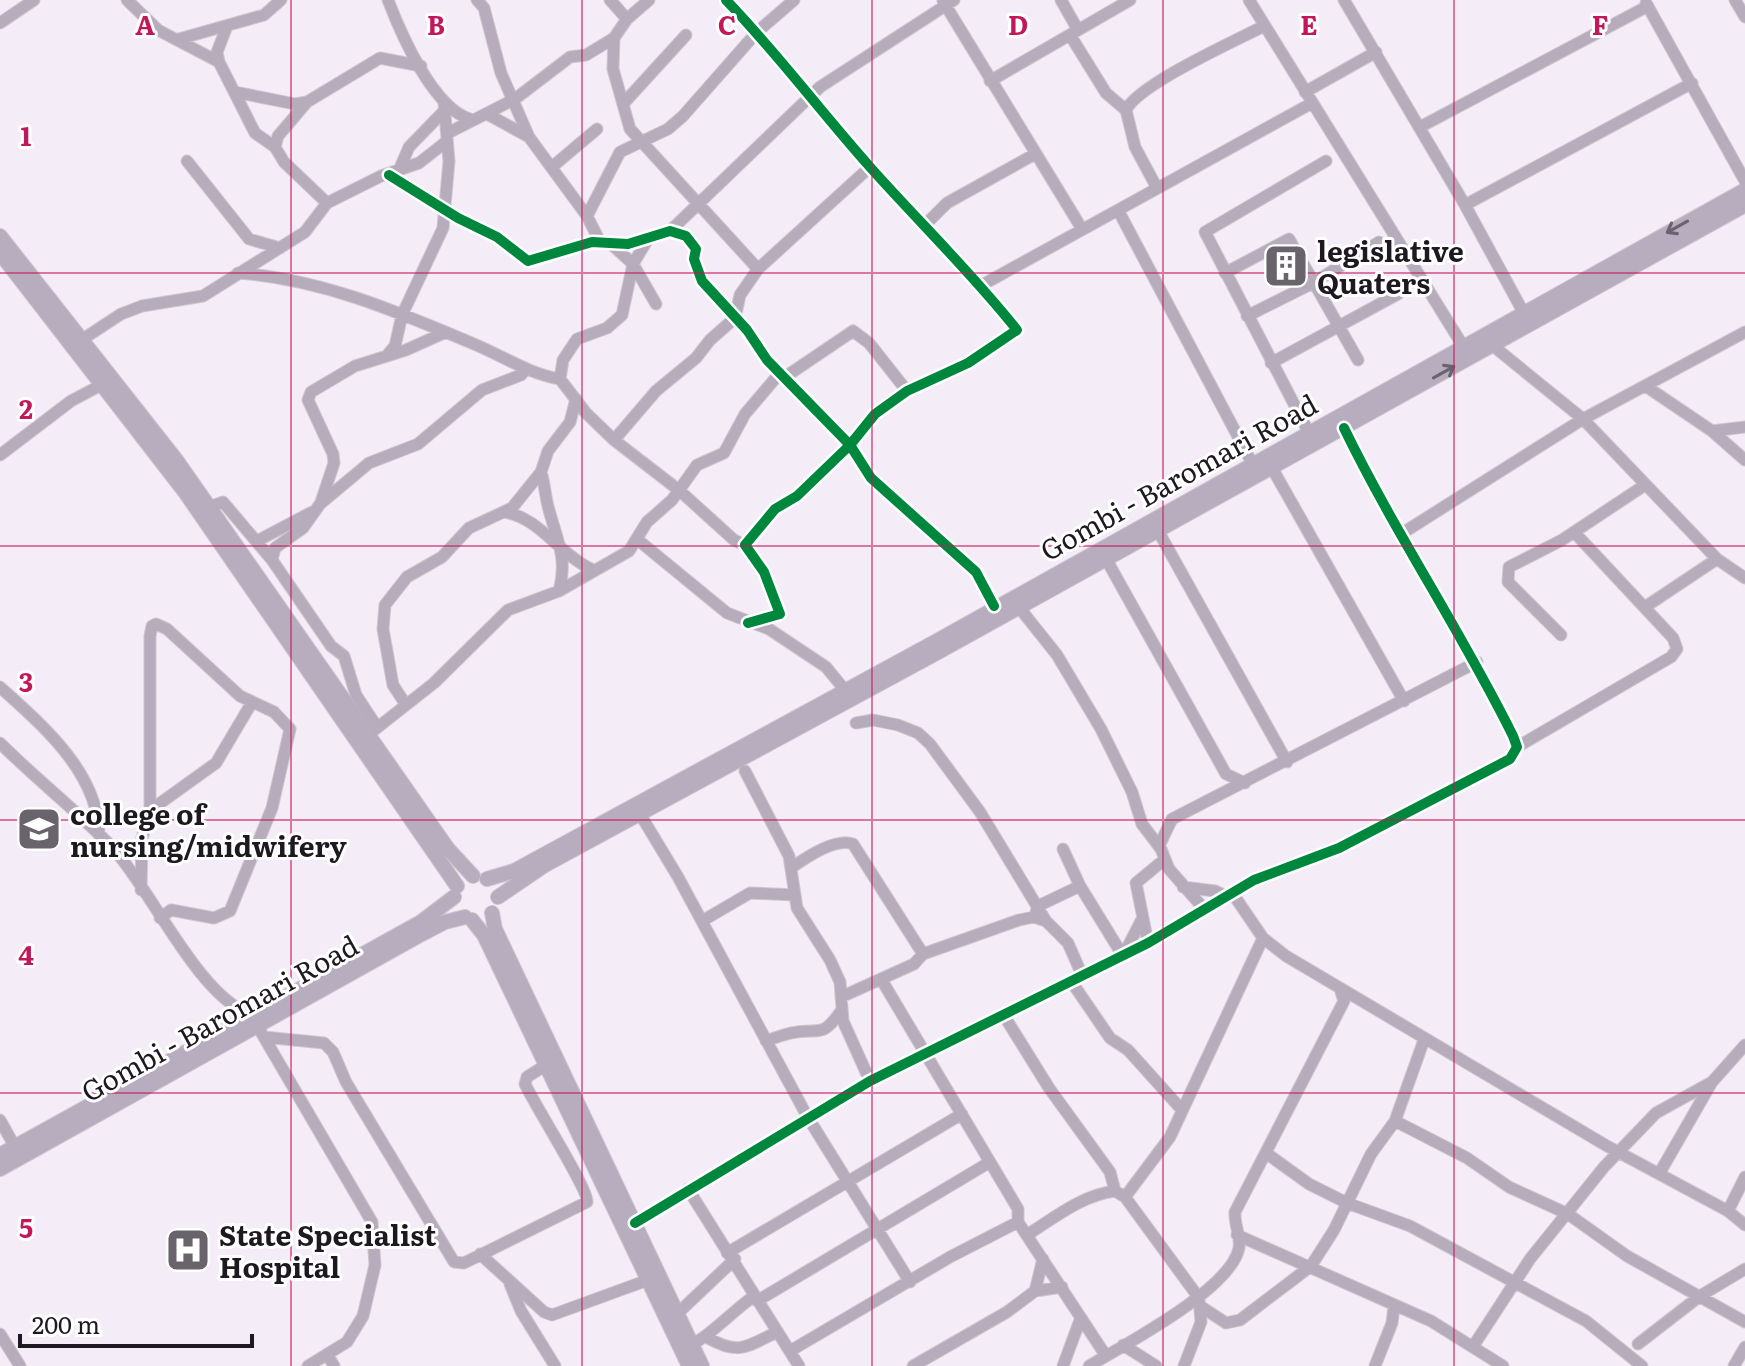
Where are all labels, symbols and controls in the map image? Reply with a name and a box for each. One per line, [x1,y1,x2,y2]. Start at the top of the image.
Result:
text: A [135,4,155,43]
text: B [427,4,445,43]
text: C [718,4,736,43]
text: D [1008,4,1028,43]
text: E [1300,4,1318,43]
text: F [1592,4,1608,43]
text: 1 [21,115,32,154]
one-way arrow [1665,220,1689,236]
place label: legislative Quaters [1317,229,1464,303]
building icon: legislative Quaters [1262,242,1310,290]
one-way arrow [1432,364,1456,379]
street label: Gombi - Baromari Road [1032,382,1324,570]
text: 2 [19,388,33,427]
text: 3 [19,661,33,700]
place label: college of nursing/midwifery [70,792,348,866]
school or university icon: college of nursing/midwifery [15,805,63,853]
street label: Gombi - Baromari Road [73,923,365,1111]
text: 4 [18,934,34,973]
text: 5 [19,1207,33,1246]
place label: State Specialist Hospital [219,1213,437,1287]
hospital icon: State Specialist Hospital [164,1226,212,1274]
scale bar [20,1298,252,1348]
text: 200 m [32,1306,100,1341]

